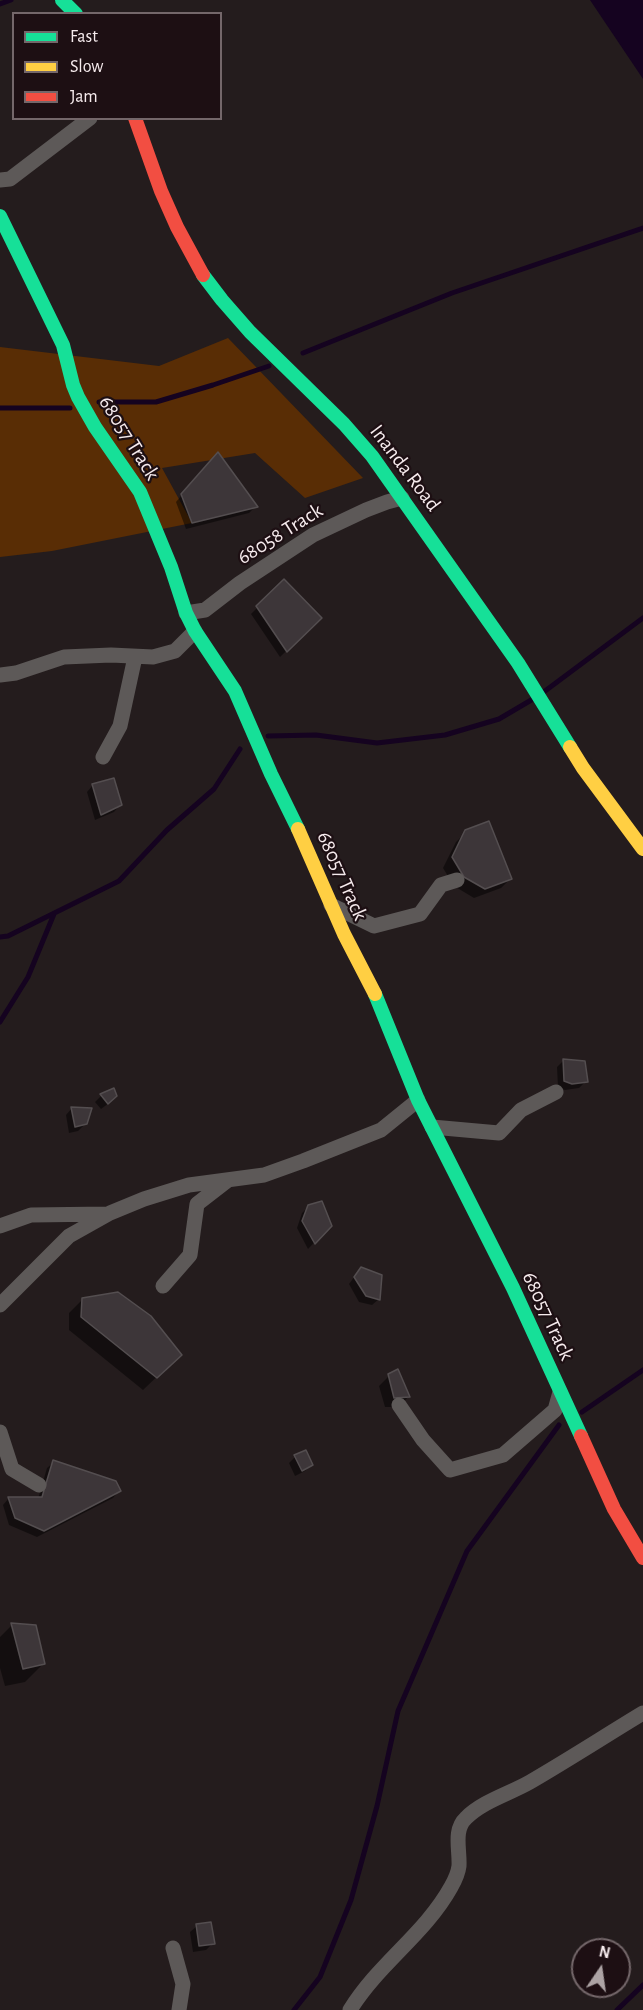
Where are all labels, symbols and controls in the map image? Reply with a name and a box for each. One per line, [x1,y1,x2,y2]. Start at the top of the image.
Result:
legend [12,12,222,120]
text: Fast [70,28,98,46]
text: Slow [70,58,103,76]
text: Jam [70,88,98,106]
street label: 68057 Track [93,391,165,485]
street label: Inanda Road [364,420,446,516]
street label: 68058 Track [233,498,327,570]
street label: 68057 Track [311,828,373,924]
street label: 68057 Track [517,1268,579,1364]
north arrow [571,1938,631,1998]
text: N [597,1943,612,1961]

